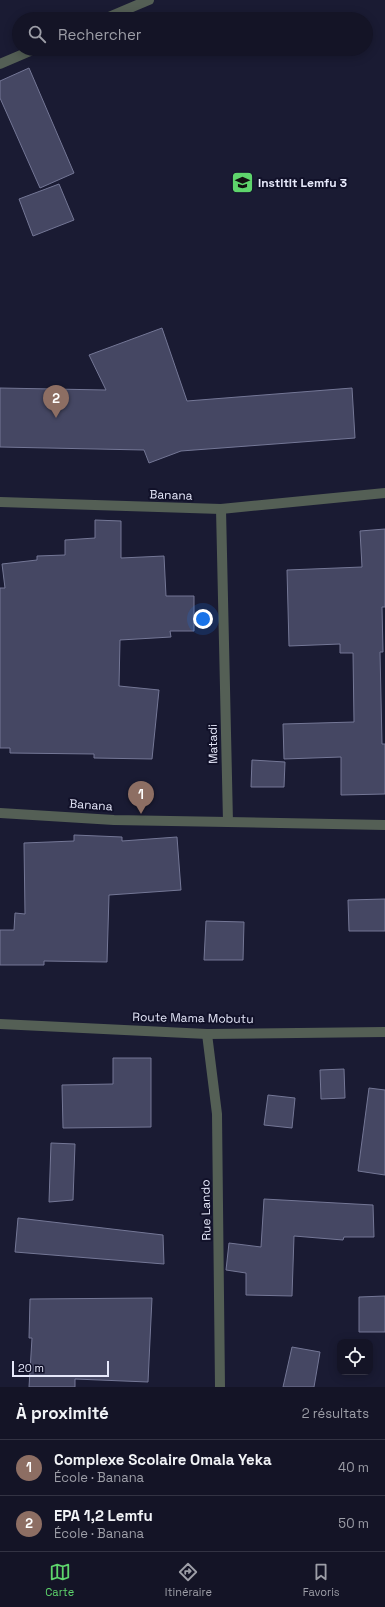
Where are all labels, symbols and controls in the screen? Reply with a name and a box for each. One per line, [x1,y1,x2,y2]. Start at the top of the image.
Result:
search box [12,12,373,56]
icon: search [26,23,48,45]
text: Rechercher [58,25,141,44]
school or university icon: Institit Lemfu 3 [229,170,255,196]
place label: Institit Lemfu 3 [258,175,347,191]
pin: 2 [43,385,69,418]
street label: Banana [149,486,193,504]
your location [193,609,213,629]
street label: Matadi [205,724,221,764]
pin: 1 [128,781,154,814]
street label: Banana [69,796,113,814]
street label: Route Mama Mobutu [132,1009,254,1027]
street label: Rue Lando [197,1179,215,1241]
map controls [337,1339,373,1375]
button: locate [337,1339,373,1375]
scale bar [12,1359,109,1378]
text: 20 m [18,1361,44,1375]
text: À proximité [16,1402,109,1424]
text: 2 résultats [302,1405,369,1422]
text: Complexe Scolaire Omala Yeka [54,1450,272,1469]
text: 1 [26,1459,32,1476]
text: 40 m [338,1459,369,1476]
text: École · Banana [54,1469,144,1486]
text: EPA 1,2 Lemfu [54,1506,153,1525]
text: 2 [25,1515,33,1532]
text: 50 m [338,1515,369,1532]
text: École · Banana [54,1525,144,1542]
tab: Carte [45,1561,74,1599]
tab: Itinéraire [165,1561,212,1599]
tab: Favoris [303,1561,340,1599]

